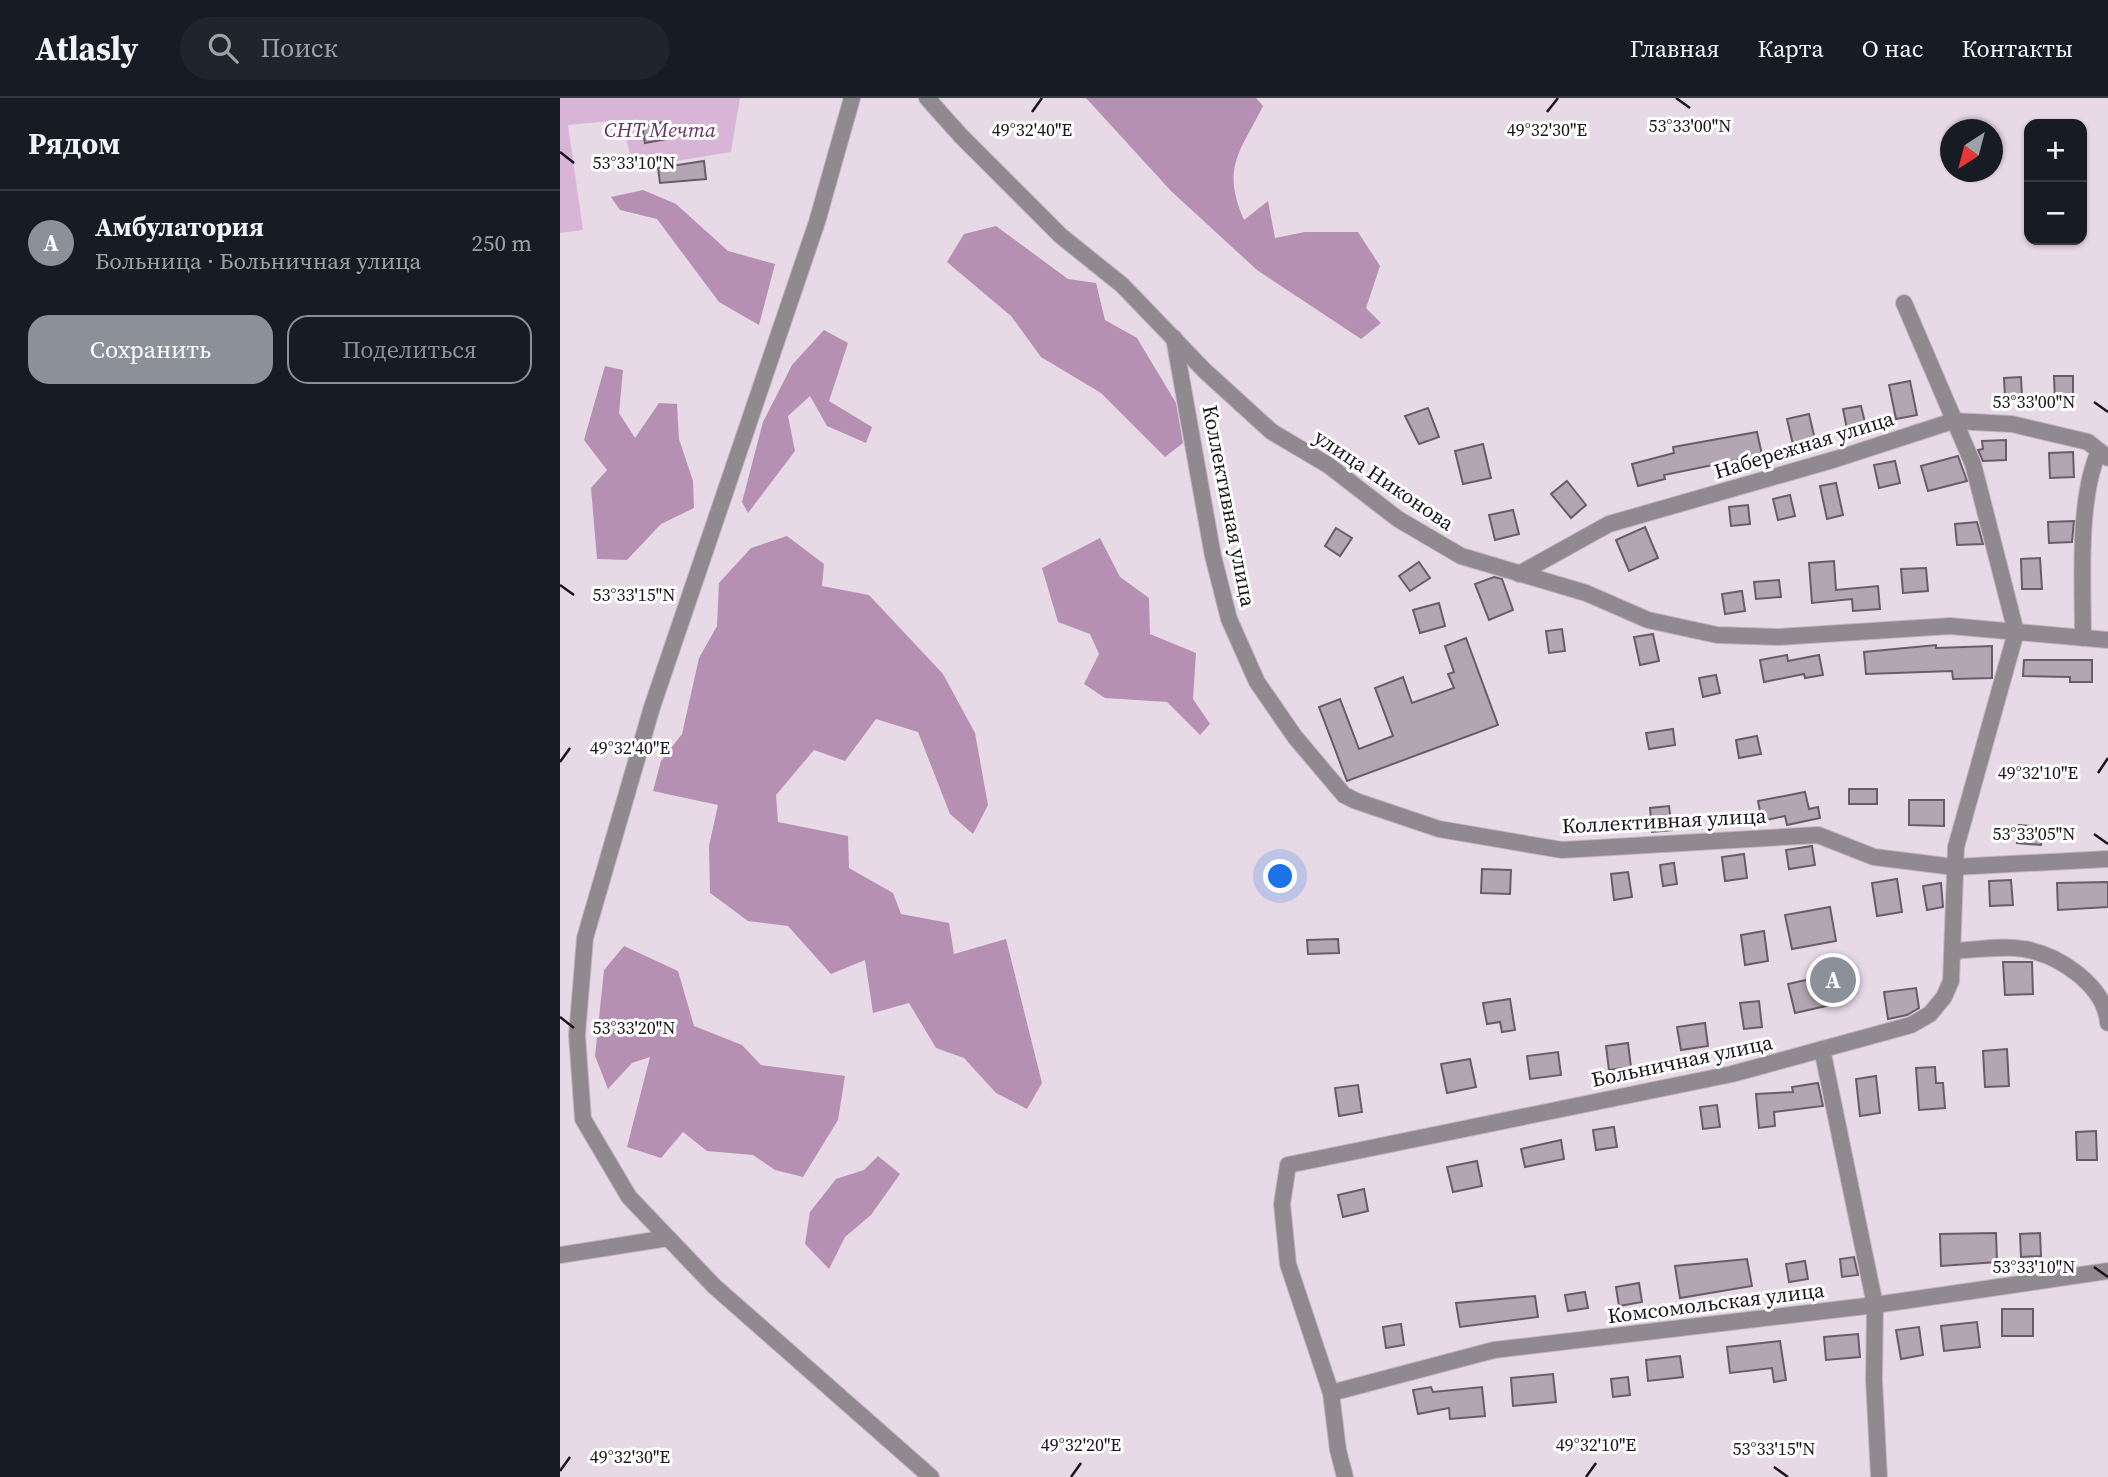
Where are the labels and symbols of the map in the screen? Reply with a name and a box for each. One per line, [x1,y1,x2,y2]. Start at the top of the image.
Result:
text: 53°33'00"N [1649,113,1731,138]
park label: СНТ Мечта [604,115,716,144]
text: 49°32'40"E [992,117,1072,142]
text: 49°32'30"E [1507,117,1587,142]
north arrow [1940,119,2003,182]
text: 53°33'10"N [593,150,675,175]
text: 53°33'00"N [1993,389,2075,414]
street label: Коллективная улица [1196,403,1263,609]
street label: Набережная улица [1710,403,1898,486]
street label: улица Никонова [1309,422,1460,537]
text: 53°33'15"N [593,582,675,607]
text: 49°32'40"E [590,735,670,760]
text: 49°32'10"E [1998,760,2078,785]
street label: Коллективная улица [1561,801,1767,840]
text: 53°33'05"N [1993,821,2075,846]
your location [1263,859,1297,893]
pin: A [1810,954,1856,1006]
text: 53°33'20"N [593,1015,675,1040]
street label: Больничная улица [1589,1027,1775,1094]
text: 53°33'10"N [1993,1254,2075,1279]
street label: Комсомольская улица [1606,1275,1826,1330]
text: 49°32'20"E [1041,1432,1121,1457]
text: 49°32'10"E [1556,1432,1636,1457]
text: 53°33'15"N [1733,1436,1815,1461]
text: 49°32'30"E [590,1444,670,1469]

